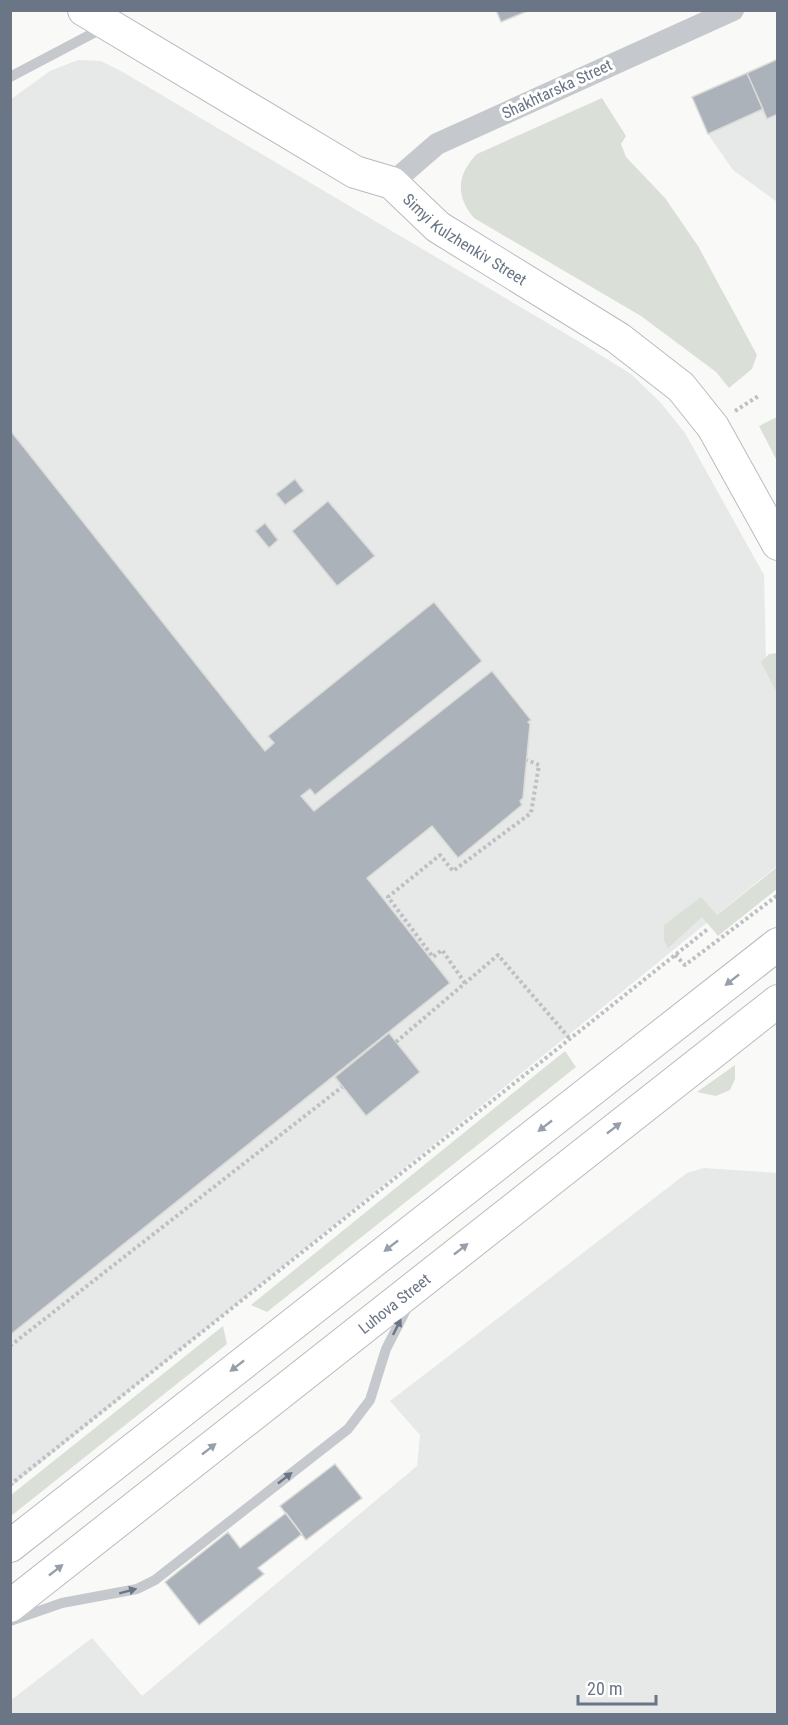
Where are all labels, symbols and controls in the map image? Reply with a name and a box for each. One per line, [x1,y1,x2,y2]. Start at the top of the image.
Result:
street label: Shakhtarska Street [499,55,615,123]
street label: Simyi Kulzhenkiv Street [399,189,530,289]
one-way arrow [724,974,739,986]
one-way arrow [537,1120,552,1132]
one-way arrow [606,1123,621,1135]
one-way arrow [383,1239,398,1251]
one-way arrow [453,1244,468,1256]
street label: Luhova Street [354,1269,434,1338]
one-way arrow [393,1318,402,1335]
one-way arrow [229,1359,245,1372]
one-way arrow [201,1442,217,1455]
one-way arrow [278,1473,293,1485]
one-way arrow [49,1564,64,1576]
one-way arrow [119,1586,137,1596]
scale bar [578,1668,656,1706]
text: 20 m [587,1678,622,1699]

